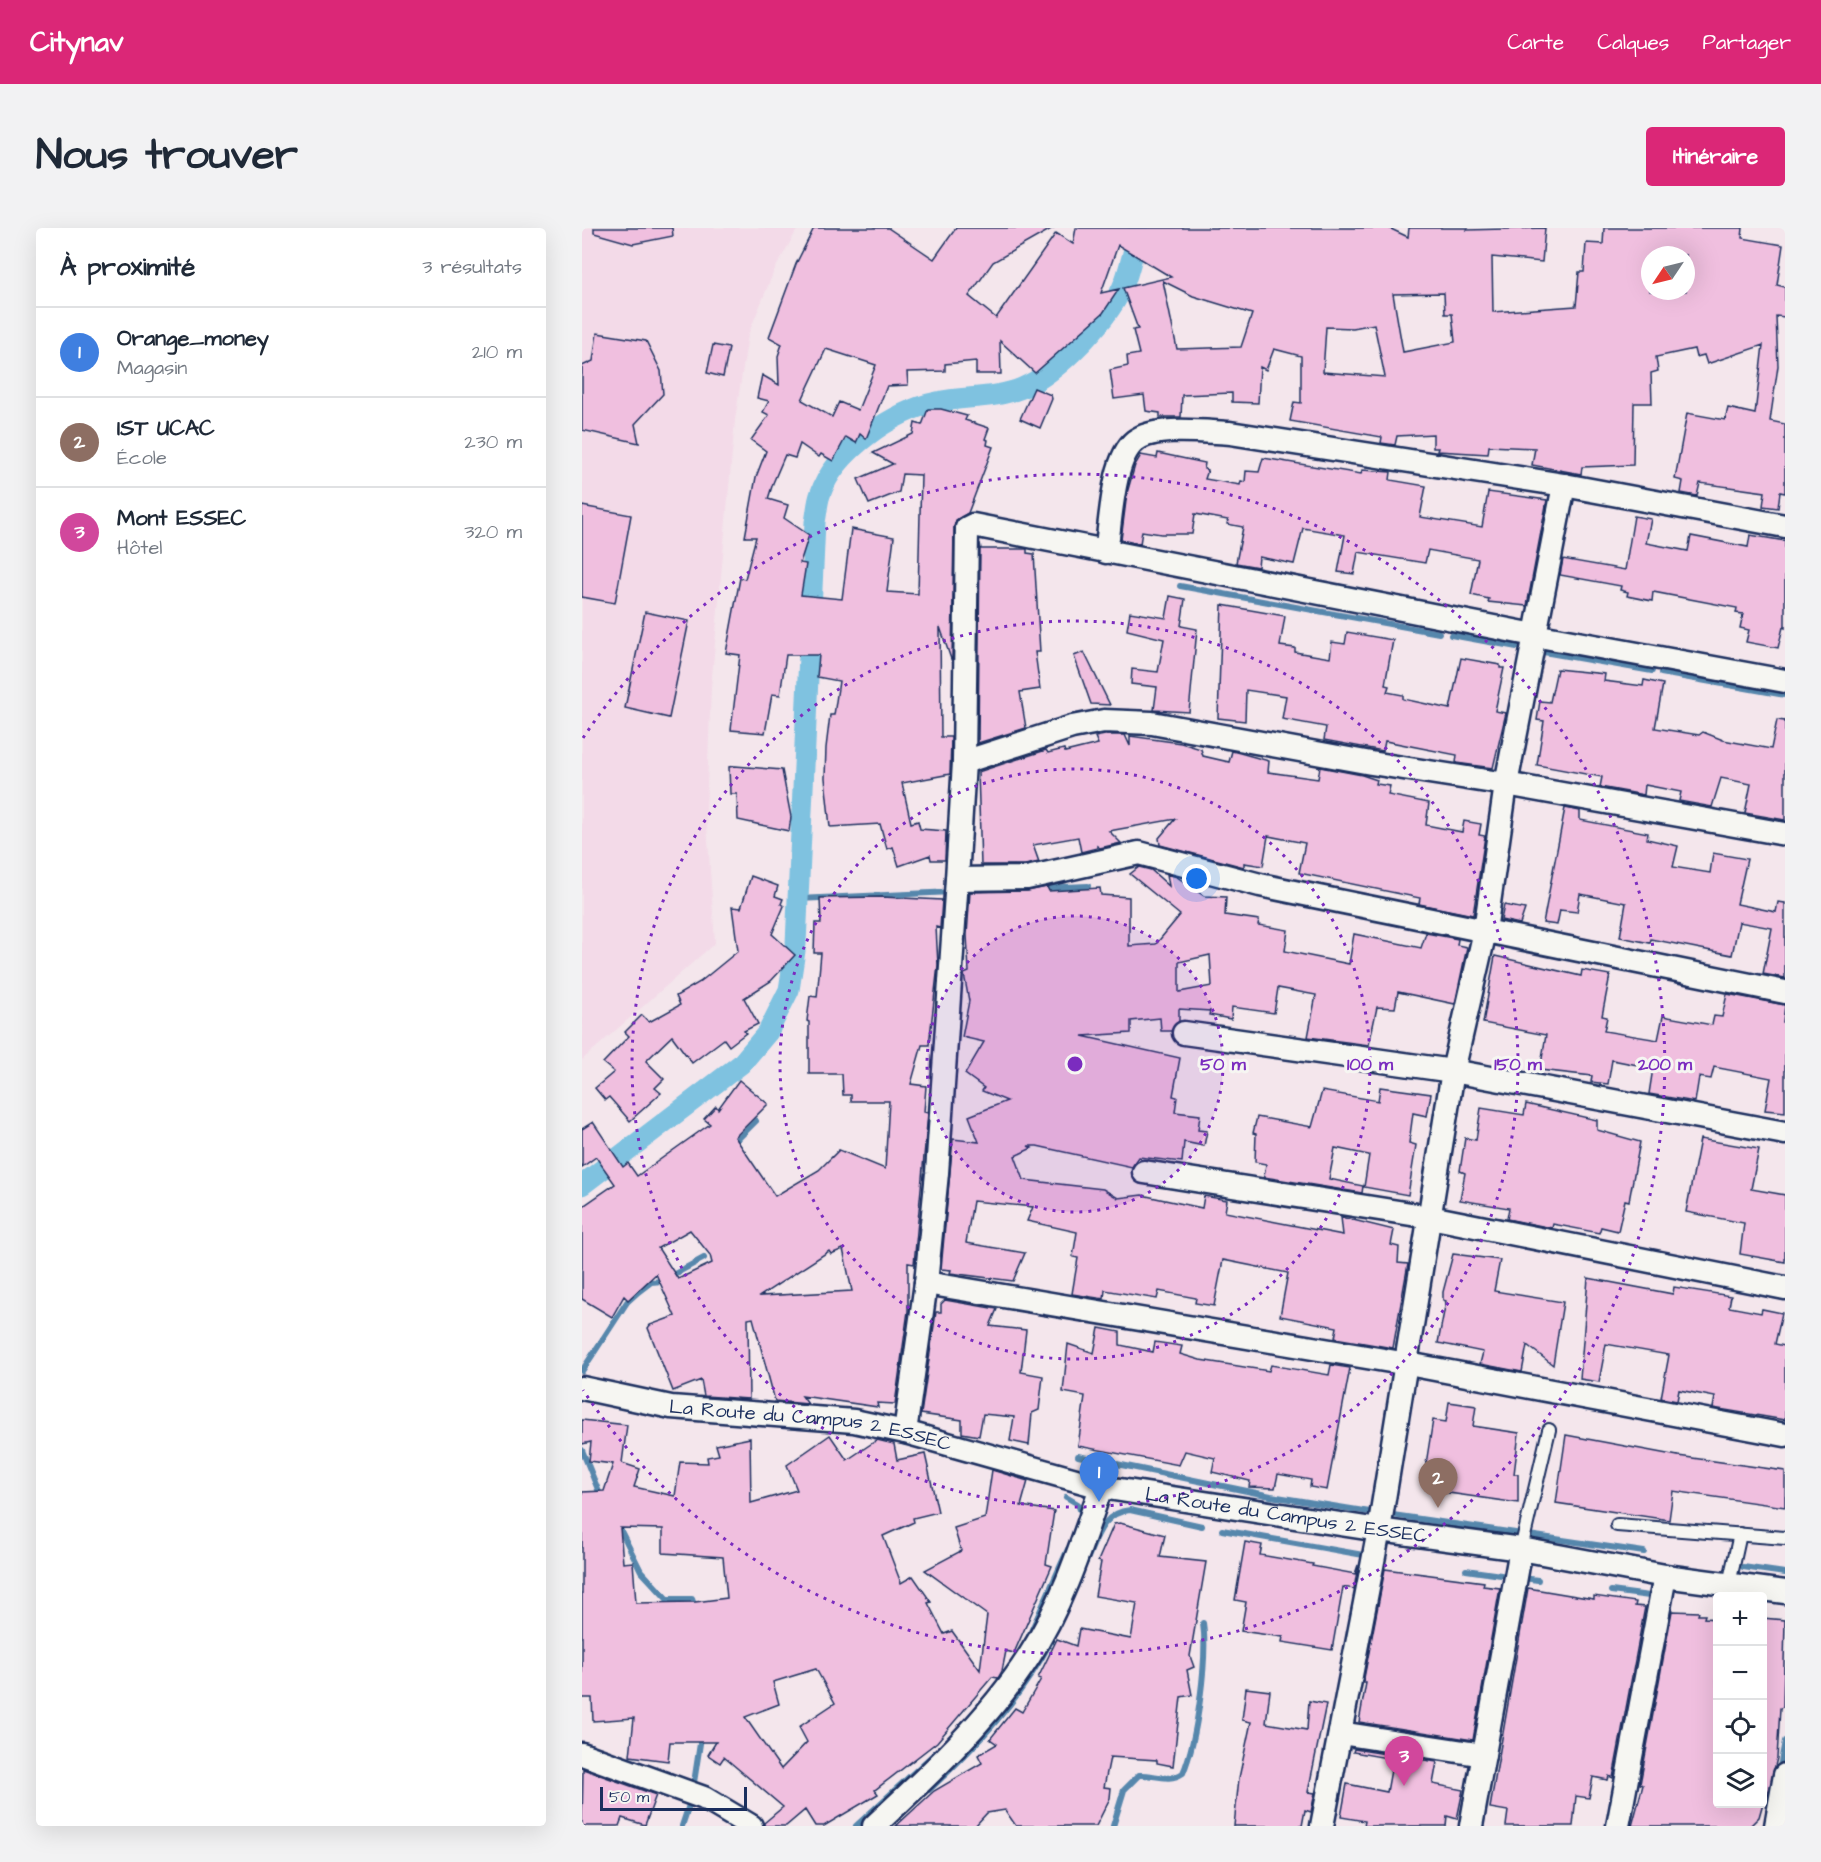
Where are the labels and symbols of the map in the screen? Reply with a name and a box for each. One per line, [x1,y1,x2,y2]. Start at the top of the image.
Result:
north arrow [1641,246,1695,300]
your location [1182,864,1211,893]
text: 50 m [1200,1052,1247,1077]
text: 100 m [1347,1052,1394,1077]
text: 150 m [1494,1052,1543,1077]
text: 200 m [1637,1052,1693,1077]
centre of rings [1065,1054,1085,1074]
street label: La Route du Campus 2 ESSEC [668,1393,955,1458]
pin: 1 [1080,1452,1118,1502]
pin: 2 [1418,1458,1458,1508]
street label: La Route du Campus 2 ESSEC [1143,1480,1430,1550]
pin: 3 [1384,1736,1424,1786]
scale bar [600,1784,747,1812]

